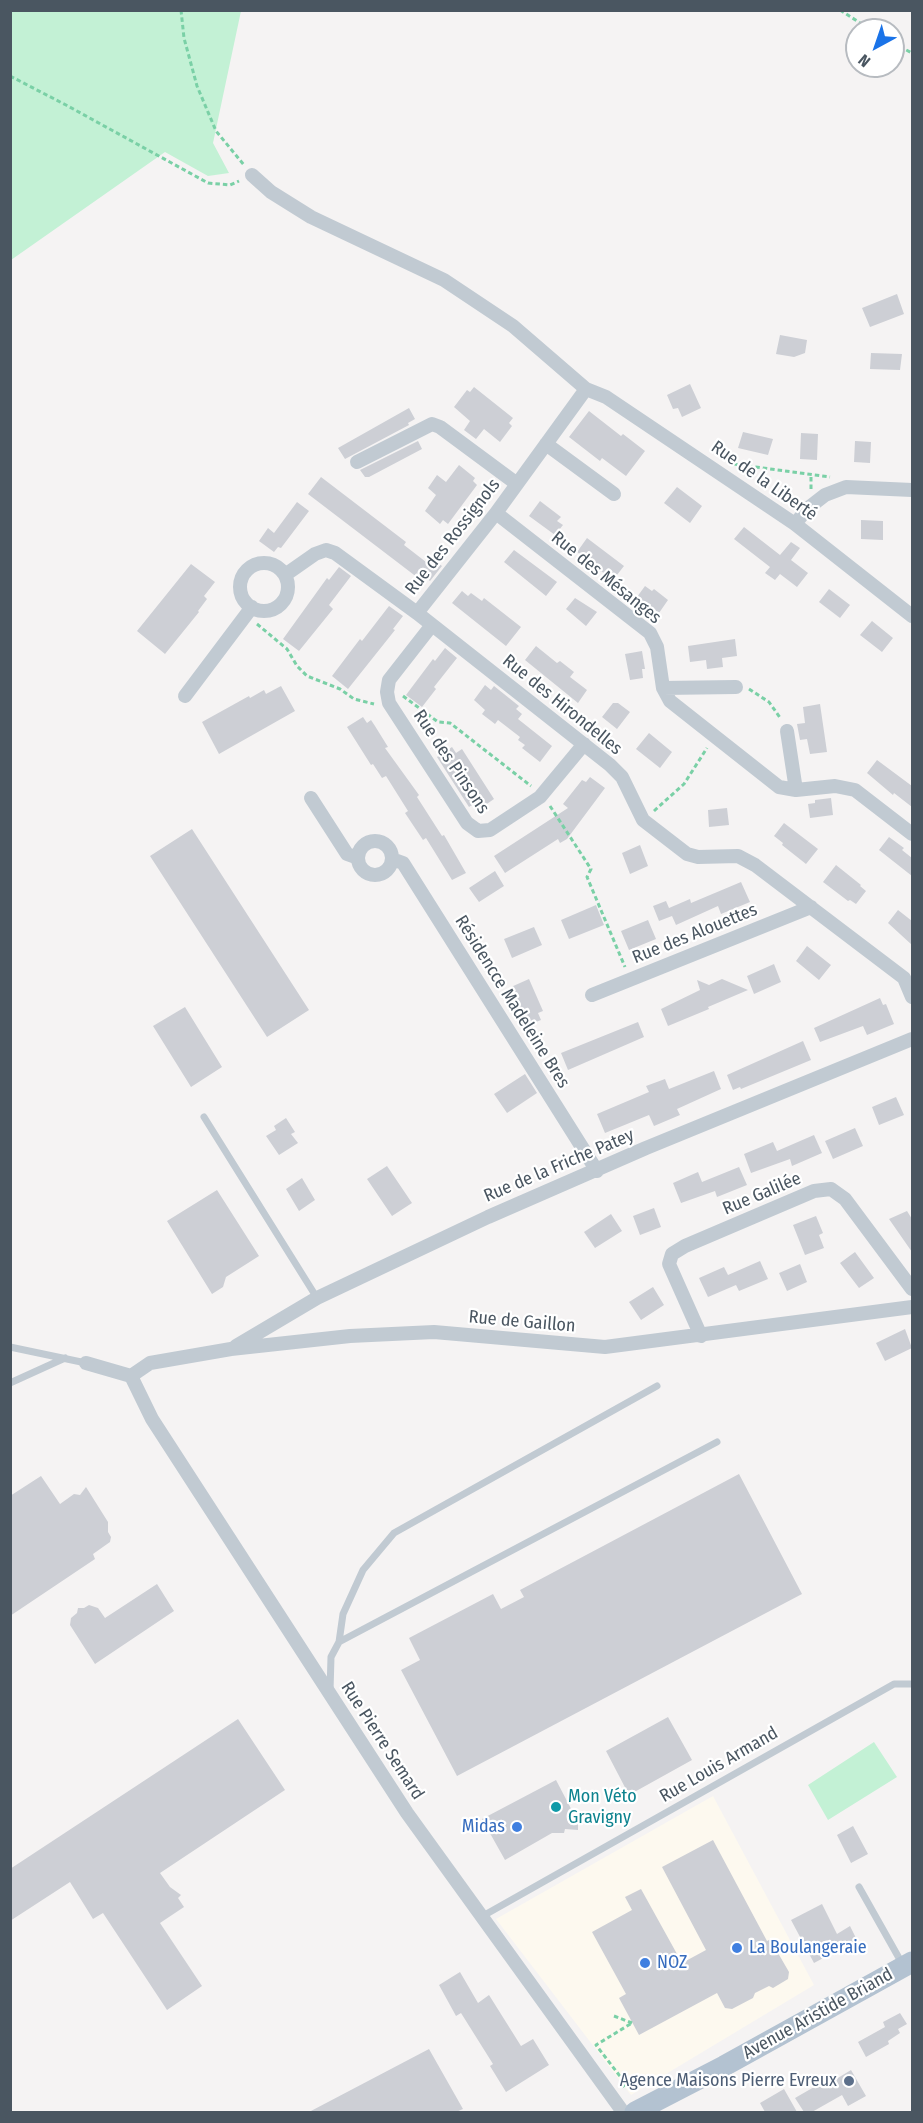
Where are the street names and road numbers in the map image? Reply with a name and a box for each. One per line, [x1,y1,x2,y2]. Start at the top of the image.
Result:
street label: Rue de la Liberté [707,436,821,526]
street label: Rue des Rossignols [401,475,505,599]
street label: Rue des Mésanges [547,527,665,629]
street label: Rue des Hirondelles [498,650,626,760]
street label: Rue des Pinsons [408,706,494,818]
street label: Rue des Alouettes [629,899,761,969]
street label: Résidencce Madeleine Bres [450,912,574,1092]
street label: Rue de la Friche Patey [481,1125,637,1207]
street label: Rue Galilée [720,1168,804,1220]
street label: Rue de Gaillon [468,1307,576,1337]
street label: Rue Pierre Semard [336,1678,428,1804]
street label: Rue Louis Armand [656,1722,782,1808]
street label: Avenue Aristide Briand [739,1964,897,2064]

